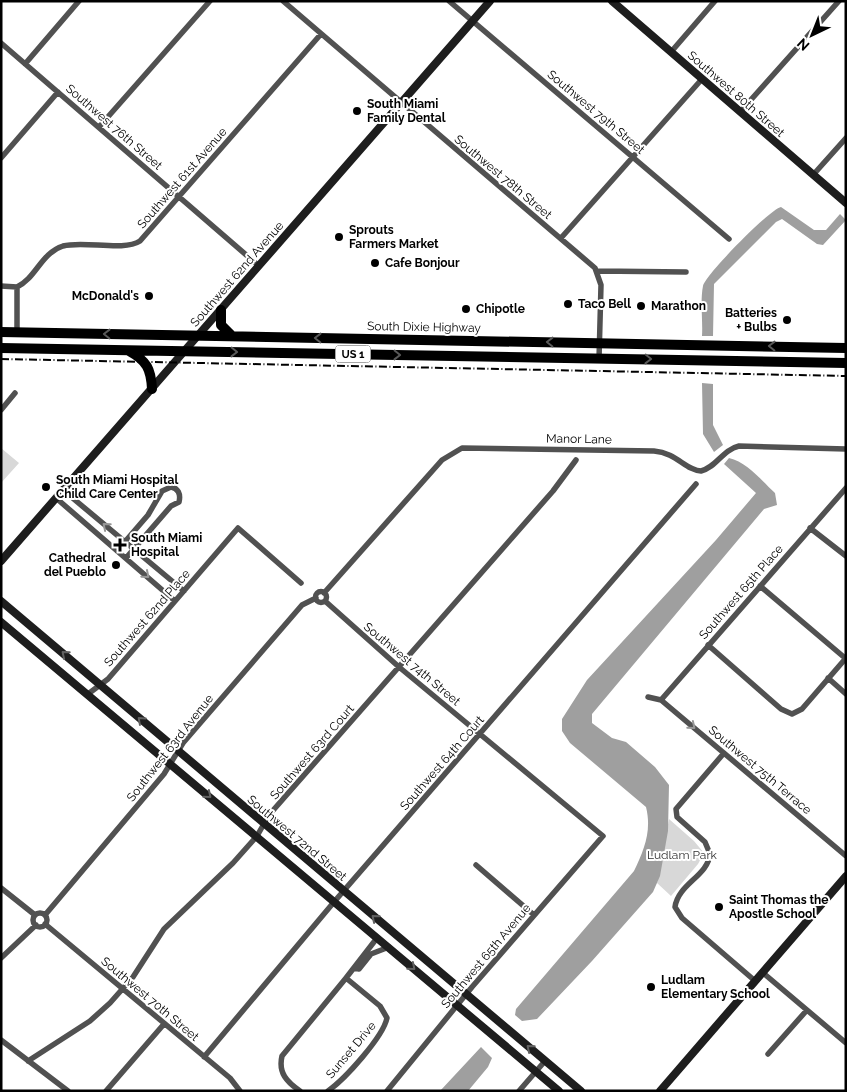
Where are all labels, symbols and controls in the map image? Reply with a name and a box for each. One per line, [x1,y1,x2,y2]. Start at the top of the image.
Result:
north arrow [787,10,837,60]
text: N [794,35,812,54]
street label: Southwest 80th Street [685,48,787,140]
street label: Southwest 79th Street [545,67,647,157]
street label: Southwest 76th Street [63,81,165,173]
place label: South Miami Family Dental [367,97,446,125]
marker: South Miami Family Dental [351,105,363,117]
street label: Southwest 61st Avenue [134,125,230,231]
street label: Southwest 78th Street [451,132,555,222]
street label: Southwest 62nd Avenue [188,219,286,329]
place label: Sprouts Farmers Market [349,223,439,251]
marker: Sprouts Farmers Market [333,231,345,243]
place label: Cafe Bonjour [385,256,460,270]
marker: Cafe Bonjour [369,257,381,269]
place label: McDonald's [72,289,139,303]
marker: McDonald's [143,290,155,302]
place label: Taco Bell [578,297,631,311]
marker: Taco Bell [562,298,574,310]
place label: Marathon [651,299,706,313]
marker: Marathon [635,300,647,312]
place label: Chipotle [476,302,525,316]
marker: Chipotle [460,303,472,315]
place label: Batteries + Bulbs [725,306,777,334]
marker: Batteries + Bulbs [781,314,793,326]
street label: South Dixie Highway [367,319,481,335]
one-way arrow [103,329,111,339]
one-way arrow [314,333,322,343]
one-way arrow [546,337,554,347]
one-way arrow [767,341,775,352]
road number: US 1 [336,346,370,362]
one-way arrow [231,347,239,357]
one-way arrow [393,350,401,361]
one-way arrow [644,354,652,364]
street label: Manor Lane [546,431,612,447]
place label: South Miami Hospital Child Care Center [56,473,178,501]
marker: South Miami Hospital Child Care Center [40,481,52,493]
one-way arrow [103,524,112,532]
place label: South Miami Hospital [131,531,202,559]
marker: South Miami Hospital [113,538,127,552]
street label: Southwest 65th Place [696,542,786,642]
place label: Cathedral del Pueblo [44,551,106,579]
marker: Cathedral del Pueblo [110,559,122,571]
street label: Southwest 62nd Place [101,567,193,669]
one-way arrow [141,570,150,579]
street label: Southwest 74th Street [361,620,463,708]
one-way arrow [62,651,71,659]
street label: Southwest 63rd Avenue [124,692,216,804]
street label: Southwest 63rd Court [267,702,357,802]
street label: Southwest 64th Court [397,713,487,813]
one-way arrow [138,717,147,726]
one-way arrow [687,721,696,730]
street label: Southwest 75th Terrace [706,723,814,817]
one-way arrow [202,790,211,798]
street label: Southwest 72nd Street [244,792,350,884]
park label: Ludlam Park [647,848,718,862]
place label: Saint Thomas the Apostle School [729,893,829,921]
street label: Southwest 65th Avenue [438,901,534,1011]
marker: Saint Thomas the Apostle School [713,901,725,913]
one-way arrow [372,915,381,924]
street label: Southwest 70th Street [98,954,202,1044]
one-way arrow [406,961,415,970]
place label: Ludlam Elementary School [661,973,770,1001]
marker: Ludlam Elementary School [645,981,657,993]
street label: Sunset Drive [323,1019,379,1081]
one-way arrow [527,1045,536,1054]

